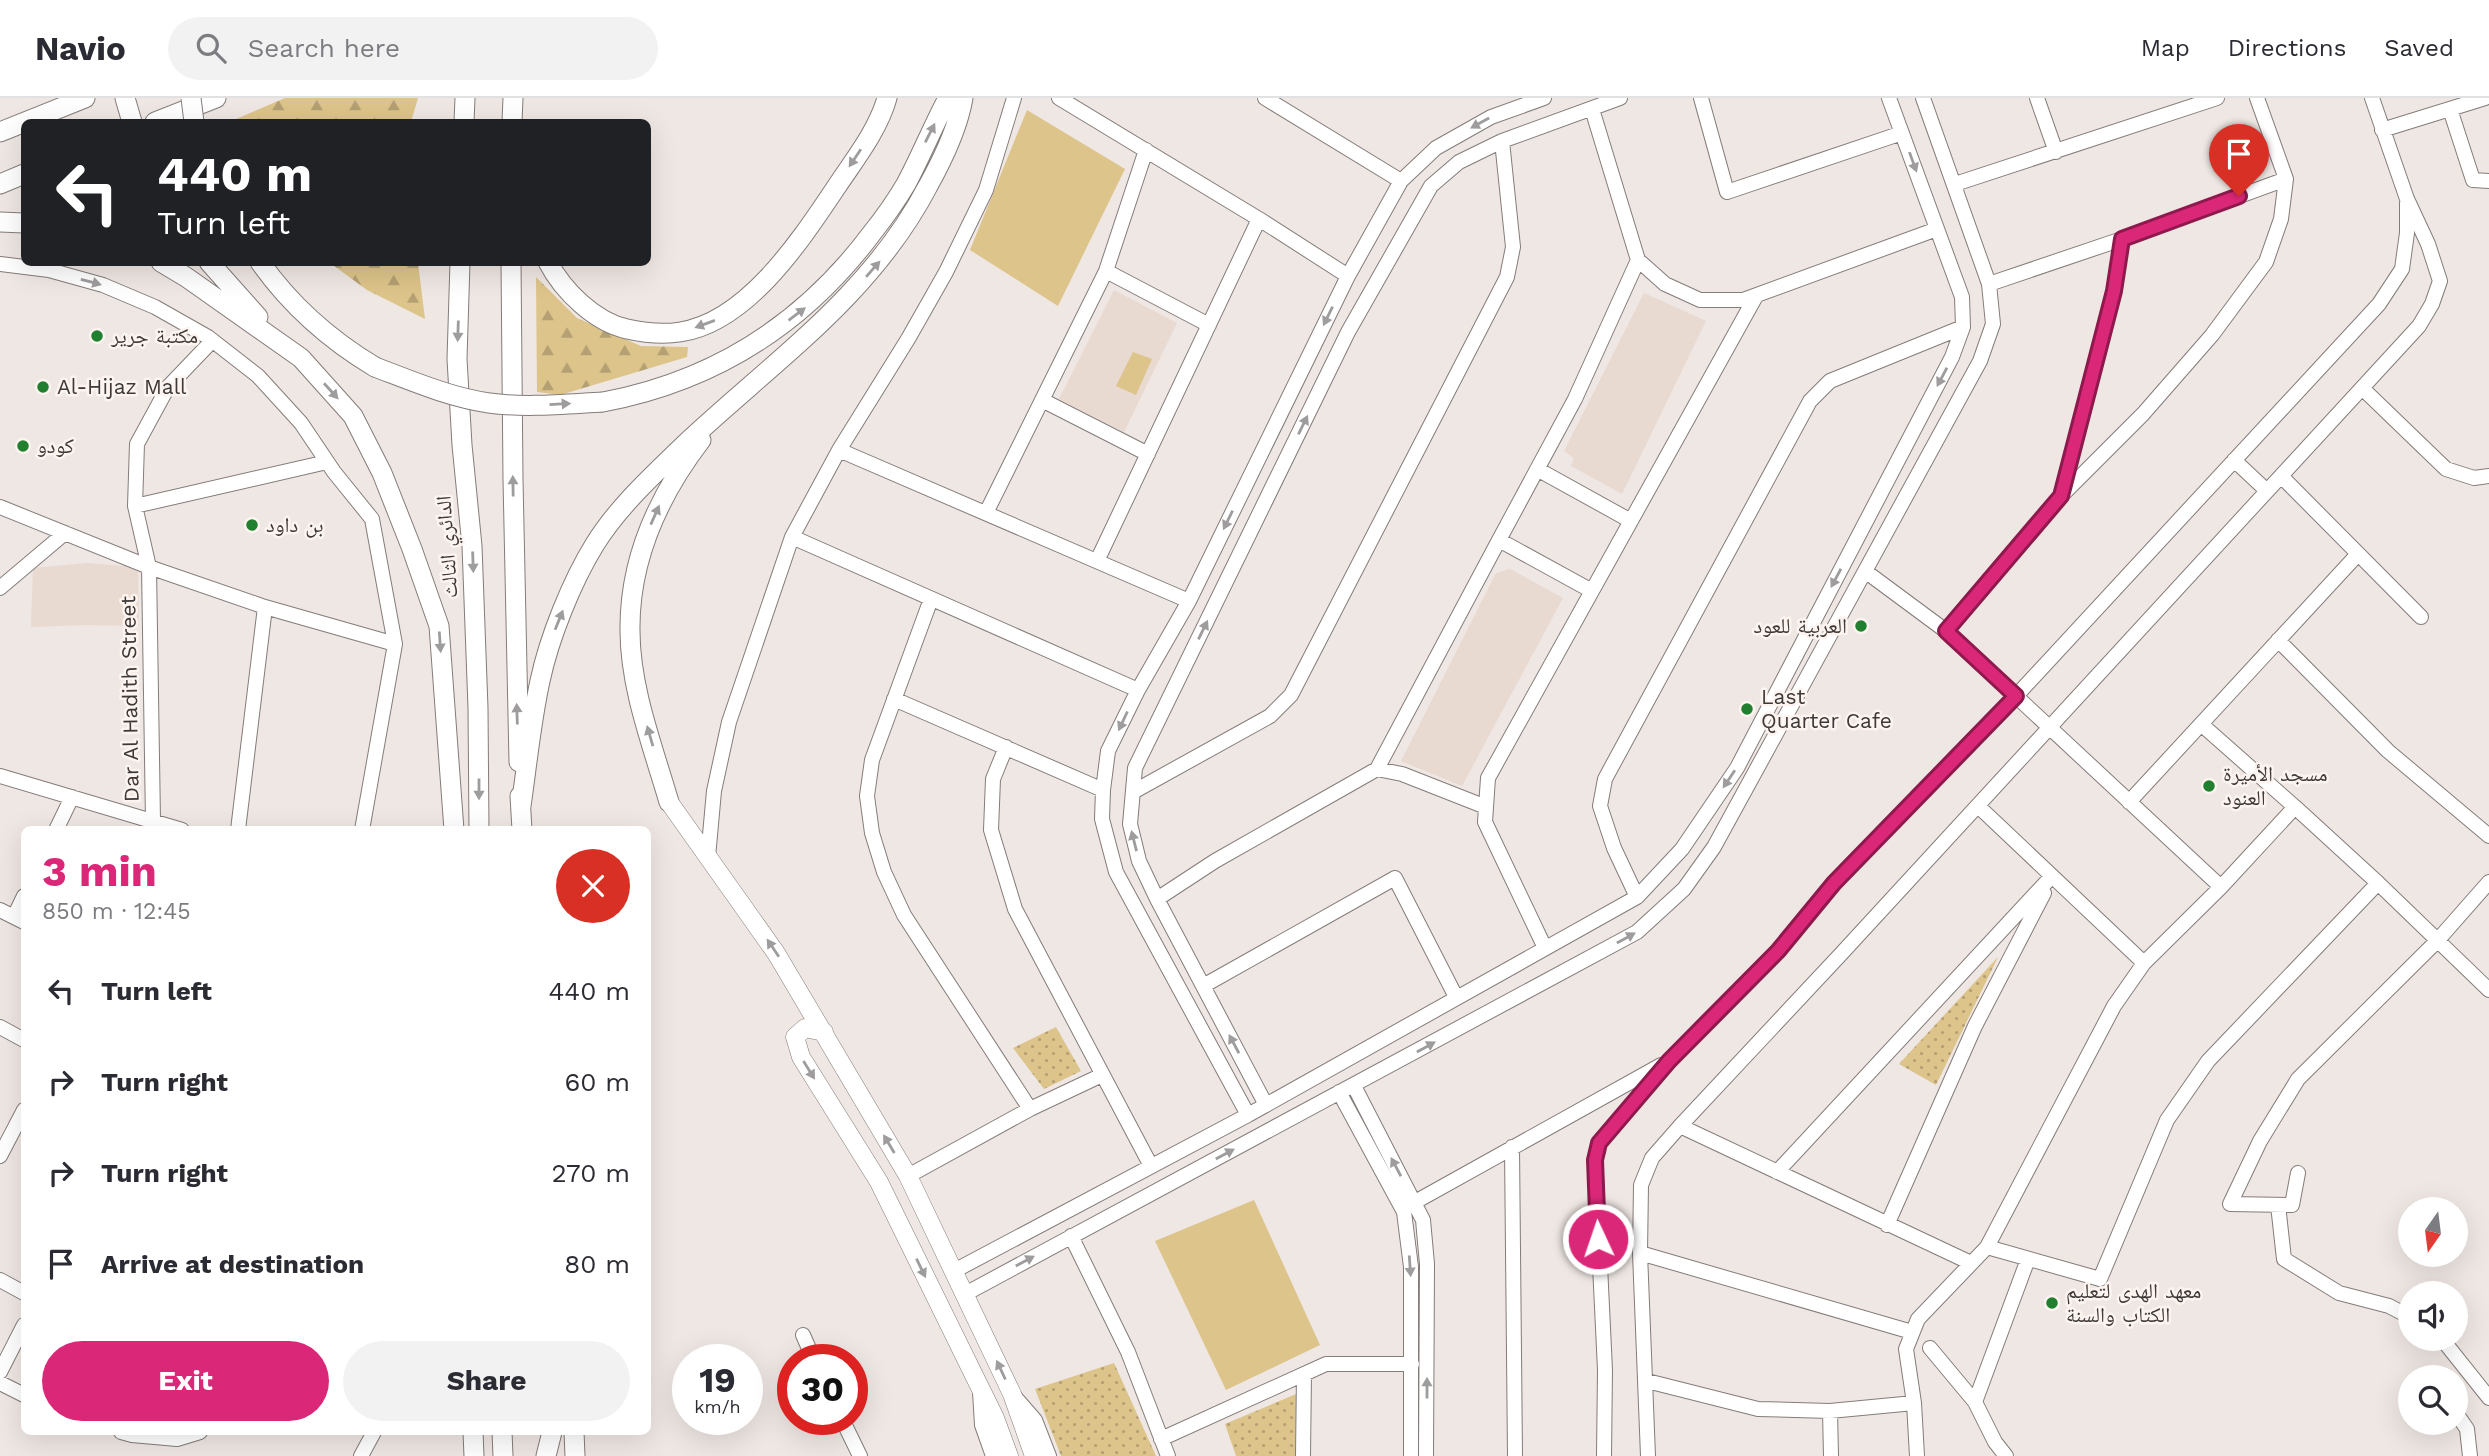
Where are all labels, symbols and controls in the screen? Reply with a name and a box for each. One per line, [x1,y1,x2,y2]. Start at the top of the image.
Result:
search box [168,17,658,80]
text: Navio [35,29,126,68]
icon: search [192,29,230,67]
text: Search here [248,33,400,63]
text: Map [2141,34,2190,62]
text: Directions [2228,34,2346,62]
text: Saved [2384,34,2454,62]
one-way arrow [1471,117,1490,129]
one-way arrow [925,123,936,143]
pin [2209,124,2269,196]
icon: arrive [2220,135,2258,173]
text: 440 m [157,145,312,203]
icon: left [42,147,133,238]
one-way arrow [849,149,862,168]
one-way arrow [1908,152,1919,173]
text: Turn left [157,204,290,242]
one-way arrow [865,260,881,278]
one-way arrow [81,277,102,287]
one-way arrow [1323,306,1334,326]
one-way arrow [787,307,805,322]
one-way arrow [694,318,715,329]
one-way arrow [452,320,463,342]
place label: مكتبة جرير [110,323,198,348]
marker: مكتبة جرير [89,328,105,344]
one-way arrow [1936,367,1948,387]
place label: Al-Hijaz Mall [57,374,187,399]
marker: Al-Hijaz Mall [35,379,51,395]
one-way arrow [323,382,339,400]
one-way arrow [549,398,571,409]
one-way arrow [1297,415,1308,435]
place label: كودو [37,433,74,458]
marker: كودو [15,438,31,454]
one-way arrow [507,475,519,497]
street label: الدائري الثالث [430,495,467,599]
one-way arrow [650,504,661,525]
one-way arrow [1222,510,1234,530]
place label: بن داود [266,512,323,538]
marker: بن داود [244,517,260,533]
one-way arrow [467,551,478,573]
one-way arrow [1830,568,1842,588]
street label: Dar Al Hadith Street [115,595,144,802]
one-way arrow [554,610,565,631]
place label: العربية للعود [1754,613,1847,638]
marker: العربية للعود [1853,618,1869,634]
one-way arrow [1197,620,1208,640]
one-way arrow [435,631,446,653]
place label: Last Quarter Cafe [1761,684,1892,733]
marker: Last Quarter Cafe [1739,701,1755,717]
one-way arrow [512,703,523,725]
one-way arrow [1117,711,1128,731]
one-way arrow [644,726,654,747]
place label: مسجد الأميرة العنود [2223,761,2328,810]
one-way arrow [1722,770,1736,788]
marker: مسجد الأميرة العنود [2201,778,2217,794]
one-way arrow [473,779,485,801]
one-way arrow [1128,830,1139,852]
text: 3 min [42,847,157,896]
button: close [556,849,630,923]
text: 850 m · 12:45 [42,898,191,925]
one-way arrow [1616,932,1635,944]
one-way arrow [766,939,780,957]
icon: left [42,972,80,1010]
text: Turn left [101,976,212,1006]
text: 440 m [548,976,630,1006]
one-way arrow [1228,1035,1240,1054]
one-way arrow [1416,1041,1436,1053]
one-way arrow [803,1061,816,1080]
icon: right [42,1063,80,1101]
text: Turn right [101,1067,228,1097]
text: 60 m [564,1067,630,1097]
one-way arrow [883,1134,896,1153]
one-way arrow [1215,1148,1235,1159]
icon: right [42,1154,80,1192]
one-way arrow [1390,1157,1402,1177]
text: Turn right [101,1158,228,1188]
text: 270 m [551,1158,630,1188]
north arrow [2398,1197,2468,1267]
map controls [2398,1197,2468,1435]
position arrow [1561,1202,1635,1276]
icon: arrive [42,1245,80,1283]
text: Arrive at destination [101,1249,364,1279]
text: 80 m [564,1249,630,1279]
one-way arrow [1015,1255,1035,1267]
one-way arrow [1405,1255,1416,1277]
one-way arrow [915,1258,927,1278]
place label: معهد الهدى لتعليم الكتاب والسنة [2066,1278,2201,1327]
button: sound [2398,1281,2468,1351]
marker: معهد الهدى لتعليم الكتاب والسنة [2044,1295,2060,1311]
button: Exit [42,1341,329,1421]
button: Share [343,1341,630,1421]
speed limit sign: 30 [777,1344,868,1435]
text: 19 [699,1359,736,1401]
one-way arrow [995,1359,1006,1380]
button: search [2398,1365,2468,1435]
one-way arrow [1421,1377,1433,1399]
text: km/h [694,1396,741,1417]

